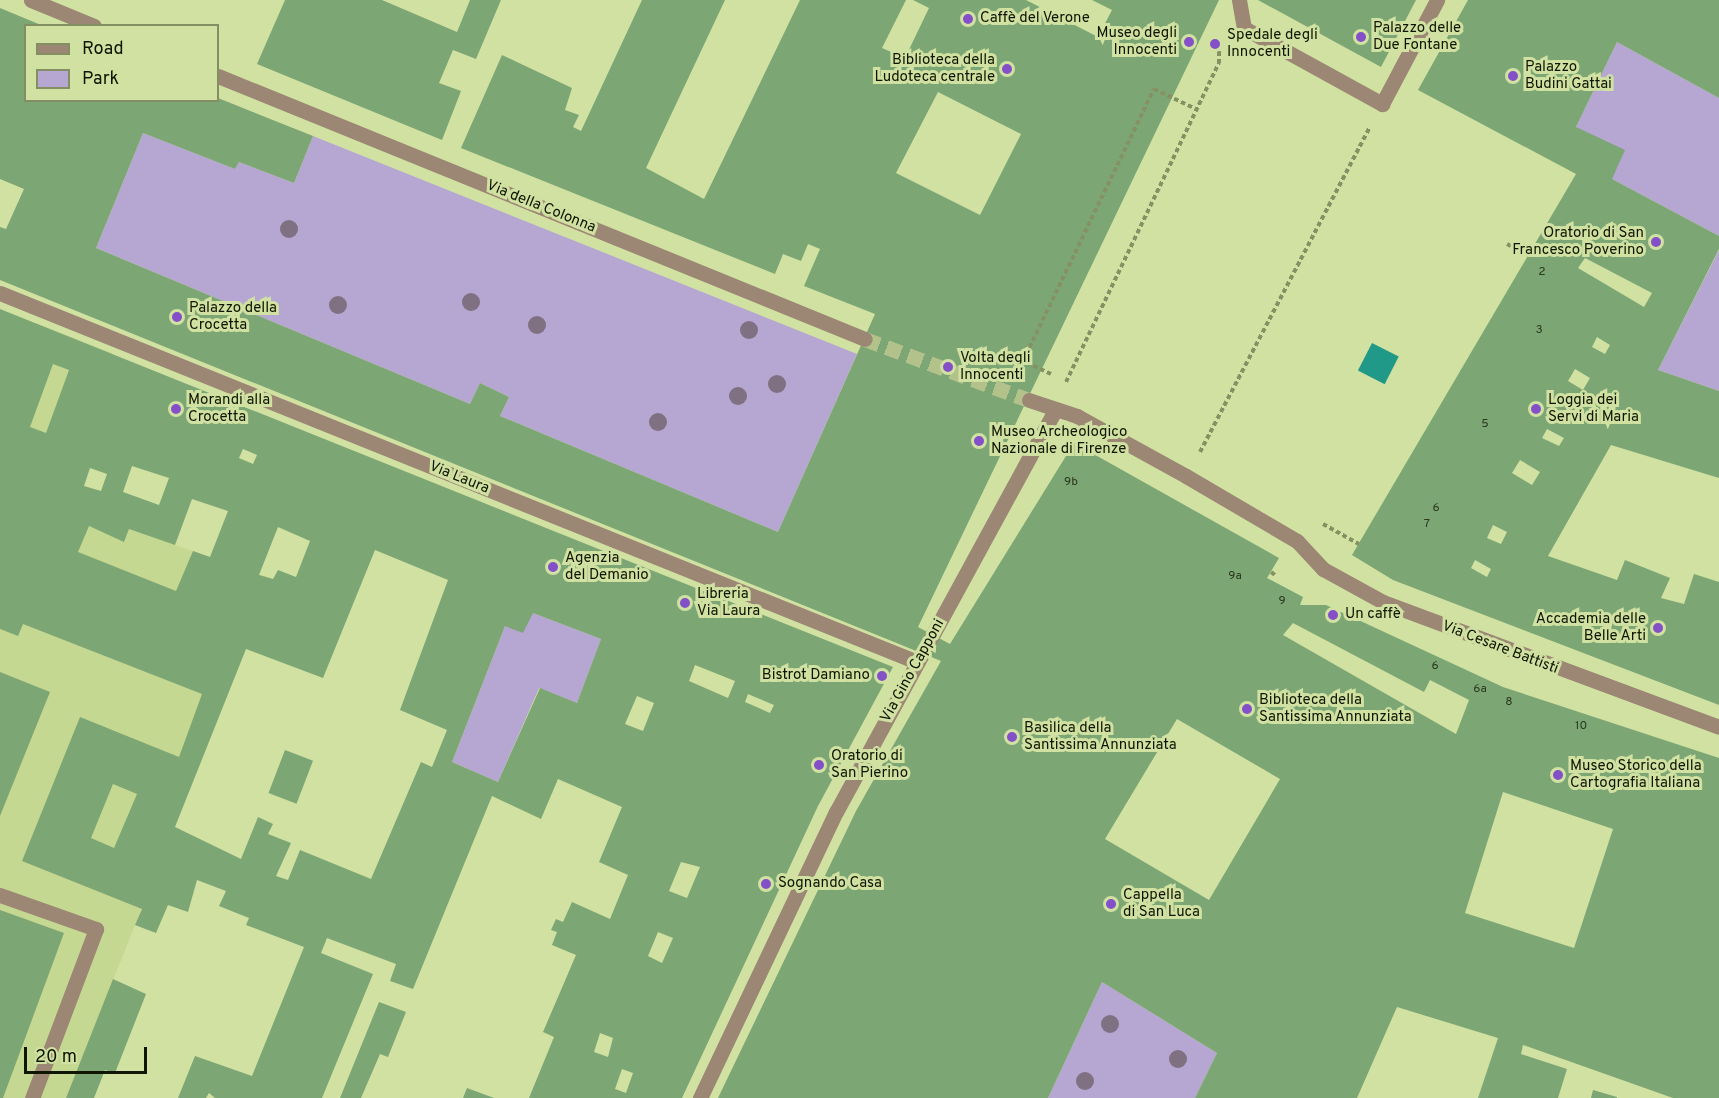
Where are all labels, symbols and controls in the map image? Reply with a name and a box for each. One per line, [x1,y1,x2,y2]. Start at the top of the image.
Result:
place label: Caffè del Verone [980,10,1090,28]
marker: Caffè del Verone [961,12,975,26]
place label: Palazzo delle Due Fontane [1373,19,1461,54]
legend [24,24,219,102]
place label: Museo degli Innocenti [1096,24,1177,59]
place label: Spedale degli Innocenti [1227,26,1318,61]
marker: Palazzo delle Due Fontane [1354,30,1368,44]
marker: Museo degli Innocenti [1182,35,1196,49]
marker: Spedale degli Innocenti [1208,37,1222,51]
text: Road [82,38,124,61]
place label: Biblioteca della Ludoteca centrale [874,51,995,86]
place label: Palazzo Budini Gattai [1525,58,1612,93]
marker: Biblioteca della Ludoteca centrale [1000,62,1014,76]
text: Park [82,68,119,91]
marker: Palazzo Budini Gattai [1506,69,1520,83]
street label: Via della Colonna [484,177,598,237]
place label: Oratorio di San Francesco Poverino [1512,224,1644,259]
marker: Oratorio di San Francesco Poverino [1649,235,1663,249]
house number: 2 [1538,266,1546,280]
place label: Palazzo della Crocetta [189,299,277,334]
marker: Palazzo della Crocetta [170,310,184,324]
house number: 3 [1535,324,1543,338]
place label: Volta degli Innocenti [960,349,1031,384]
marker: Volta degli Innocenti [941,360,955,374]
place label: Morandi alla Crocetta [188,391,270,426]
place label: Loggia dei Servi di Maria [1548,391,1639,426]
marker: Morandi alla Crocetta [169,402,183,416]
marker: Loggia dei Servi di Maria [1529,402,1543,416]
house number: 5 [1481,418,1489,432]
place label: Museo Archeologico Nazionale di Firenze [991,423,1128,458]
marker: Museo Archeologico Nazionale di Firenze [972,434,986,448]
street label: Via Laura [426,458,492,498]
house number: 9b [1064,476,1078,490]
house number: 6 [1432,502,1440,516]
house number: 7 [1424,518,1430,532]
place label: Agenzia del Demanio [565,549,649,584]
marker: Agenzia del Demanio [546,560,560,574]
house number: 9a [1228,570,1242,584]
place label: Libreria Via Laura [697,585,760,620]
house number: 9 [1278,595,1286,609]
marker: Libreria Via Laura [678,596,692,610]
place label: Un caffè [1345,606,1401,624]
marker: Un caffè [1326,608,1340,622]
place label: Accademia delle Belle Arti [1536,610,1646,645]
street label: Via Gino Capponi [877,616,949,726]
street label: Via Cesare Battisti [1439,618,1561,678]
marker: Accademia delle Belle Arti [1651,621,1665,635]
house number: 6 [1431,660,1439,674]
place label: Bistrot Damiano [762,667,870,685]
marker: Bistrot Damiano [875,669,889,683]
house number: 6a [1473,683,1487,697]
place label: Biblioteca della Santissima Annunziata [1259,691,1412,726]
house number: 8 [1505,696,1513,710]
marker: Biblioteca della Santissima Annunziata [1240,702,1254,716]
place label: Basilica della Santissima Annunziata [1024,719,1177,754]
house number: 10 [1575,720,1587,734]
marker: Basilica della Santissima Annunziata [1005,730,1019,744]
place label: Oratorio di San Pierino [831,747,908,782]
place label: Museo Storico della Cartografia Italiana [1570,757,1702,792]
marker: Oratorio di San Pierino [812,758,826,772]
marker: Museo Storico della Cartografia Italiana [1551,768,1565,782]
place label: Sognando Casa [778,875,882,893]
marker: Sognando Casa [759,877,773,891]
place label: Cappella di San Luca [1123,886,1200,921]
marker: Cappella di San Luca [1104,897,1118,911]
scale bar [27,1035,150,1073]
text: 20 m [35,1046,77,1069]

